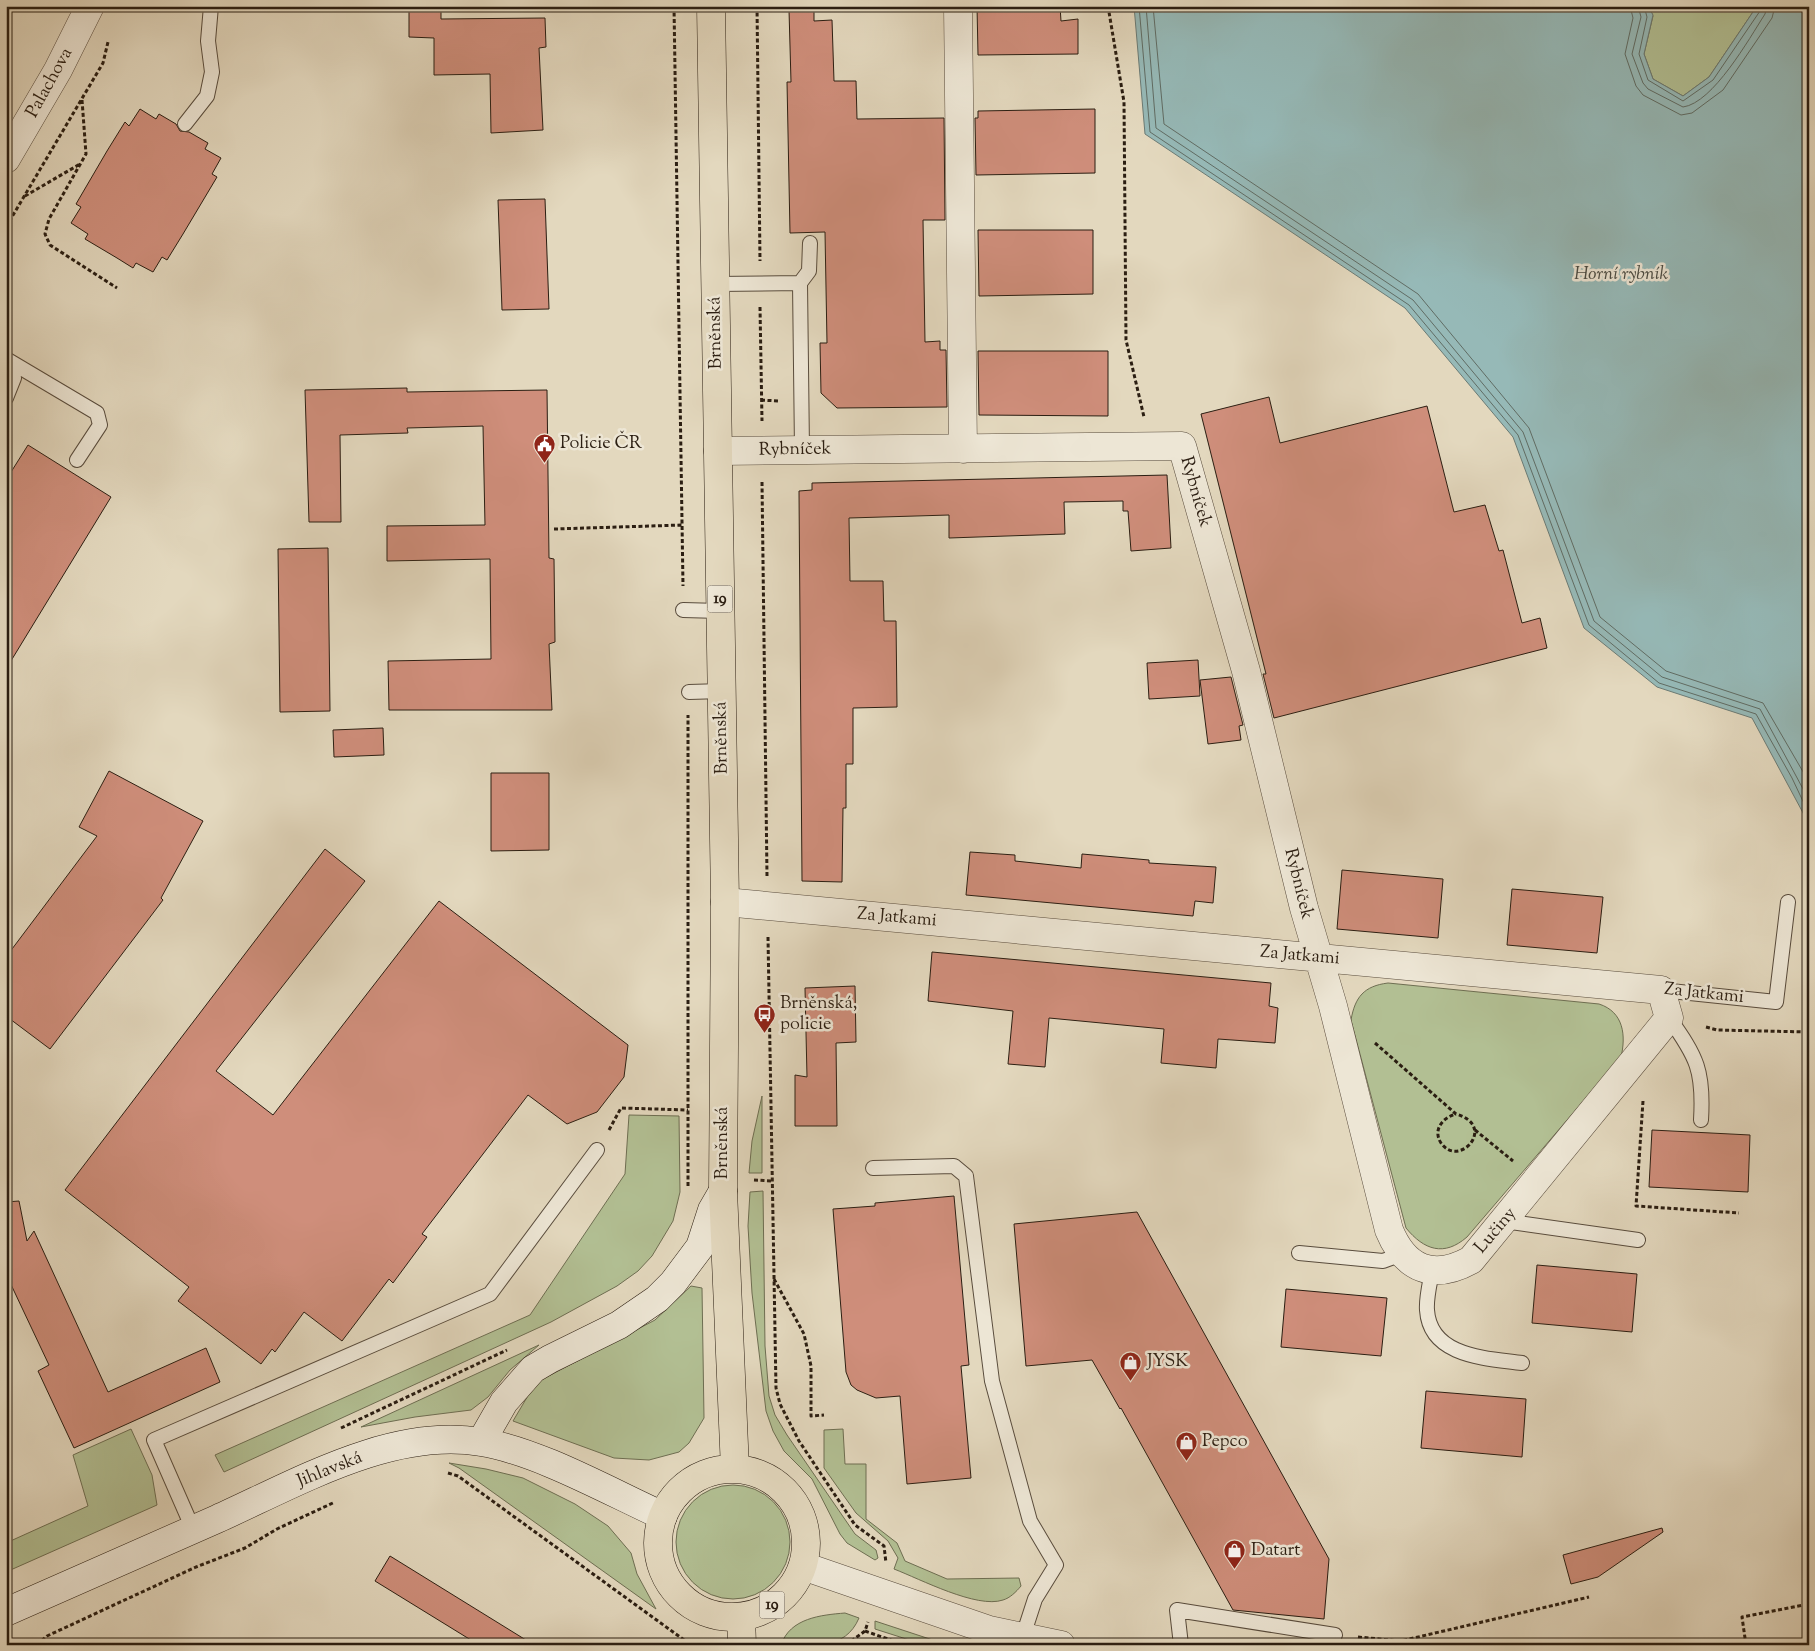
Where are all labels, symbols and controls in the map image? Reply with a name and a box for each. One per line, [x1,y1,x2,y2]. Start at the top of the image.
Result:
street label: Palachova [20,43,80,123]
water label: Horní rybník [1574,261,1669,288]
street label: Brněnská [702,296,730,370]
place label: Policie ČR [560,430,642,457]
public building icon: Policie ČR [532,432,556,463]
street label: Rybníček [759,436,832,464]
street label: Rybníček [1173,454,1218,531]
road number: 19 [708,586,732,612]
street label: Brněnská [708,701,736,775]
street label: Rybníček [1277,846,1319,922]
street label: Za Jatkami [856,902,938,934]
street label: Za Jatkami [1259,940,1341,972]
street label: Za Jatkami [1663,977,1745,1011]
place label: Brněnská, policie [780,991,857,1038]
bus stop icon: Brněnská, policie [752,1002,776,1033]
street label: Brněnská [710,1107,736,1179]
street label: Lučiny [1469,1202,1523,1260]
place label: JYSK [1146,1349,1188,1375]
shop icon: JYSK [1119,1350,1143,1381]
place label: Pepco [1202,1429,1248,1455]
shop icon: Pepco [1174,1430,1198,1461]
street label: Jihlavská [292,1445,367,1495]
place label: Datart [1251,1538,1300,1564]
shop icon: Datart [1223,1539,1247,1570]
road number: 19 [760,1592,784,1618]

